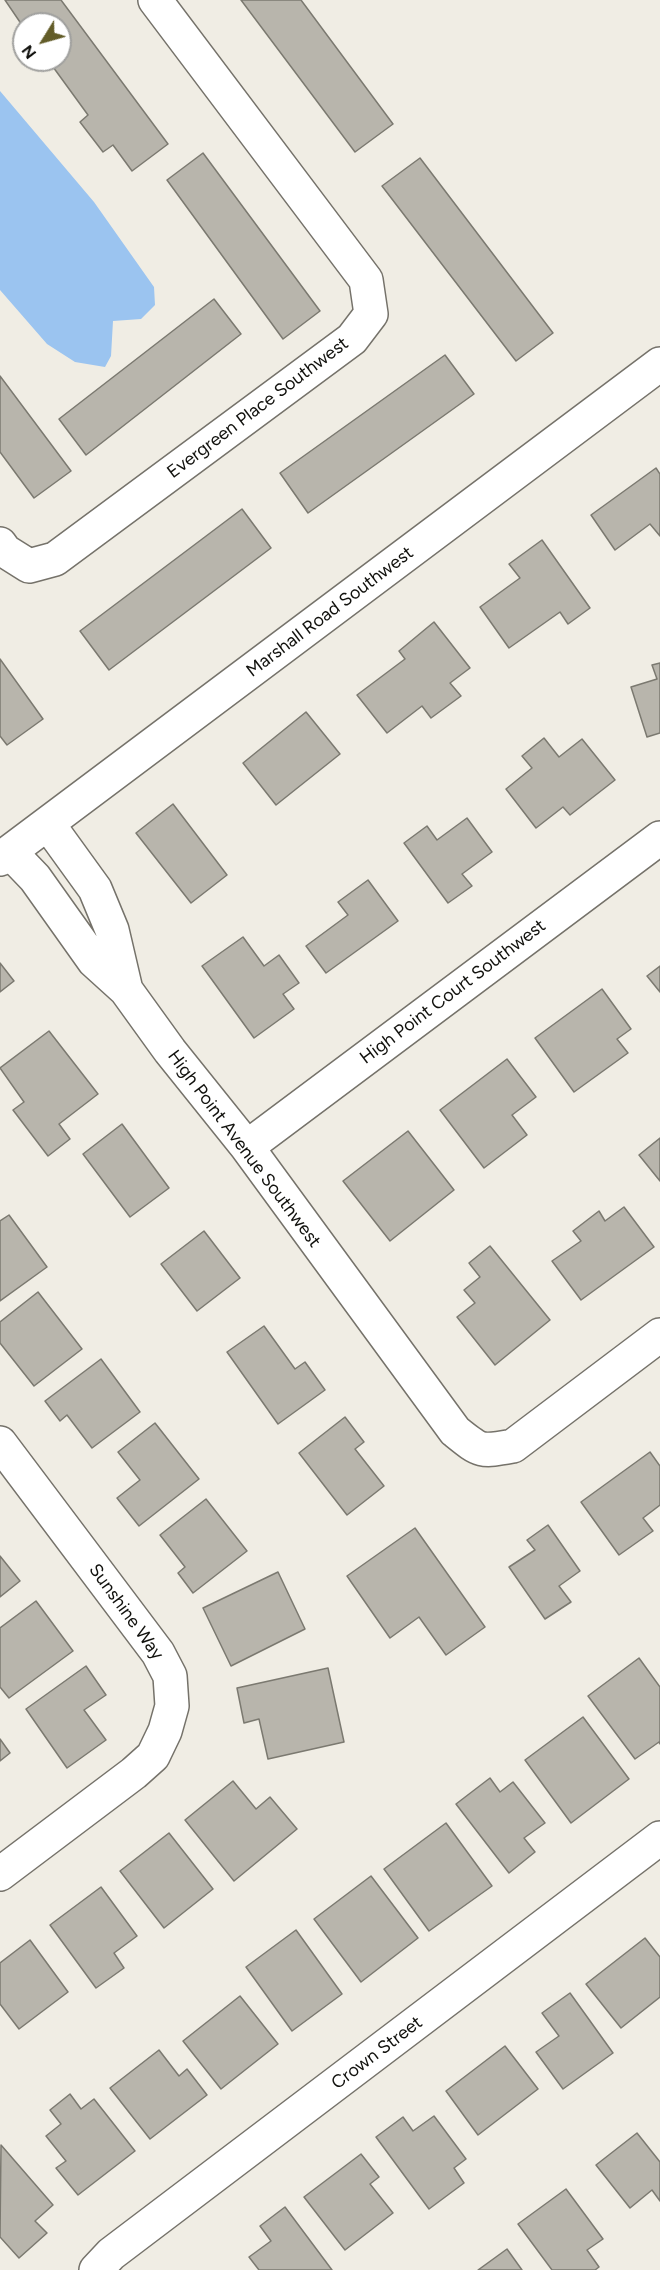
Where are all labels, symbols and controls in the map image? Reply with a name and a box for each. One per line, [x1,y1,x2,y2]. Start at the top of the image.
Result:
north arrow [12,12,72,72]
text: N [18,41,40,63]
street label: Evergreen Place Southwest [163,333,353,483]
street label: Marshall Road Southwest [242,542,418,682]
street label: High Point Court Southwest [356,915,550,1069]
street label: High Point Avenue Southwest [163,1046,325,1252]
street label: Sunshine Way [84,1560,168,1664]
street label: Crown Street [327,2012,427,2094]

